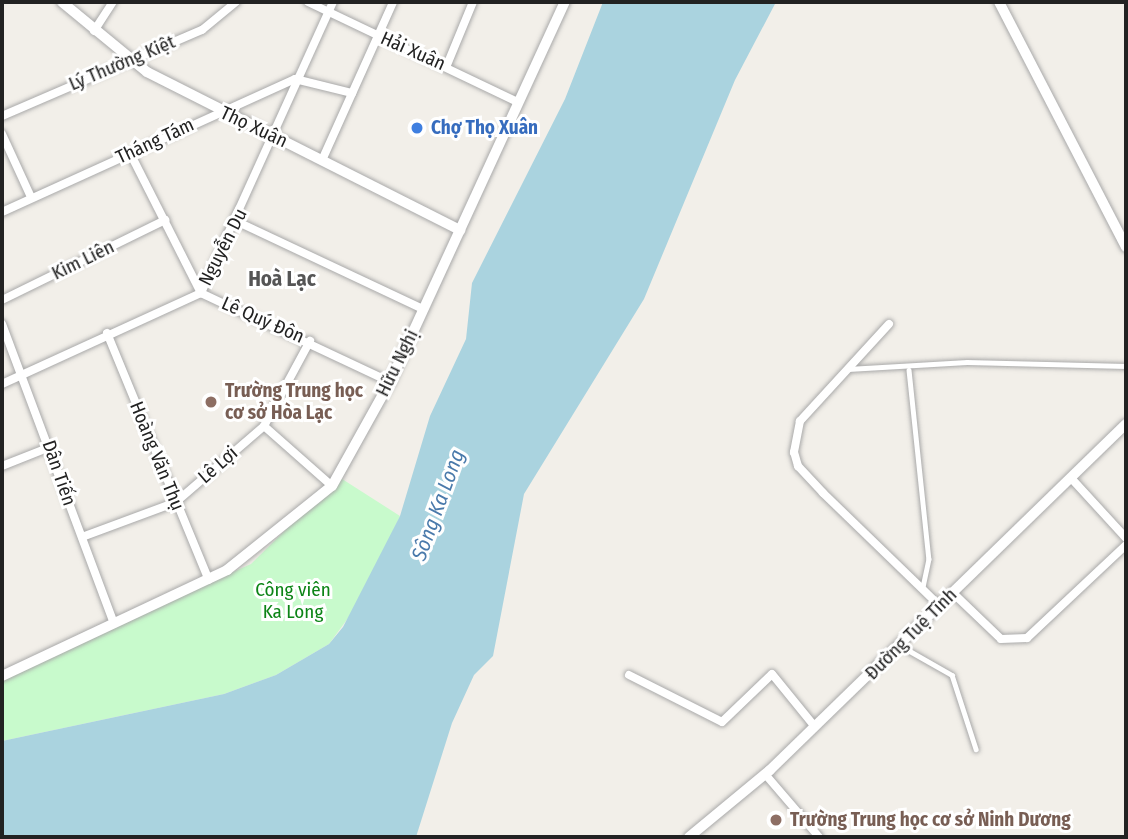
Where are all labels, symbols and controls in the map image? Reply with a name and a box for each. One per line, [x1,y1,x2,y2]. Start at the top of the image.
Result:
street label: Hải Xuân [377,27,449,75]
street label: Lý Thường Kiệt [65,30,179,96]
street label: Thọ Xuân [217,102,291,152]
street label: Tháng Tám [112,113,198,169]
place label: Chợ Thọ Xuân [431,117,538,139]
marker: Chợ Thọ Xuân [409,120,425,136]
street label: Nguyễn Du [194,205,252,289]
street label: Kim Liên [48,235,118,285]
district label: Hoà Lạc [248,266,316,292]
street label: Lê Quý Đôn [218,292,308,348]
street label: Hữu Nghị [371,326,423,400]
place label: Trường Trung học cơ sở Hòa Lạc [225,380,363,424]
marker: Trường Trung học cơ sở Hòa Lạc [203,394,219,410]
street label: Hoàng Văn Thụ [125,398,189,514]
street label: Dân Tiến [37,437,81,509]
street label: Lê Lợi [194,442,242,488]
water label: Sông Ka Long [406,446,470,564]
park label: Công viên Ka Long [255,579,331,623]
street label: Đường Tuệ Tĩnh [860,583,962,685]
place label: Trường Trung học cơ sở Ninh Dương [790,809,1071,831]
marker: Trường Trung học cơ sở Ninh Dương [768,812,784,828]

